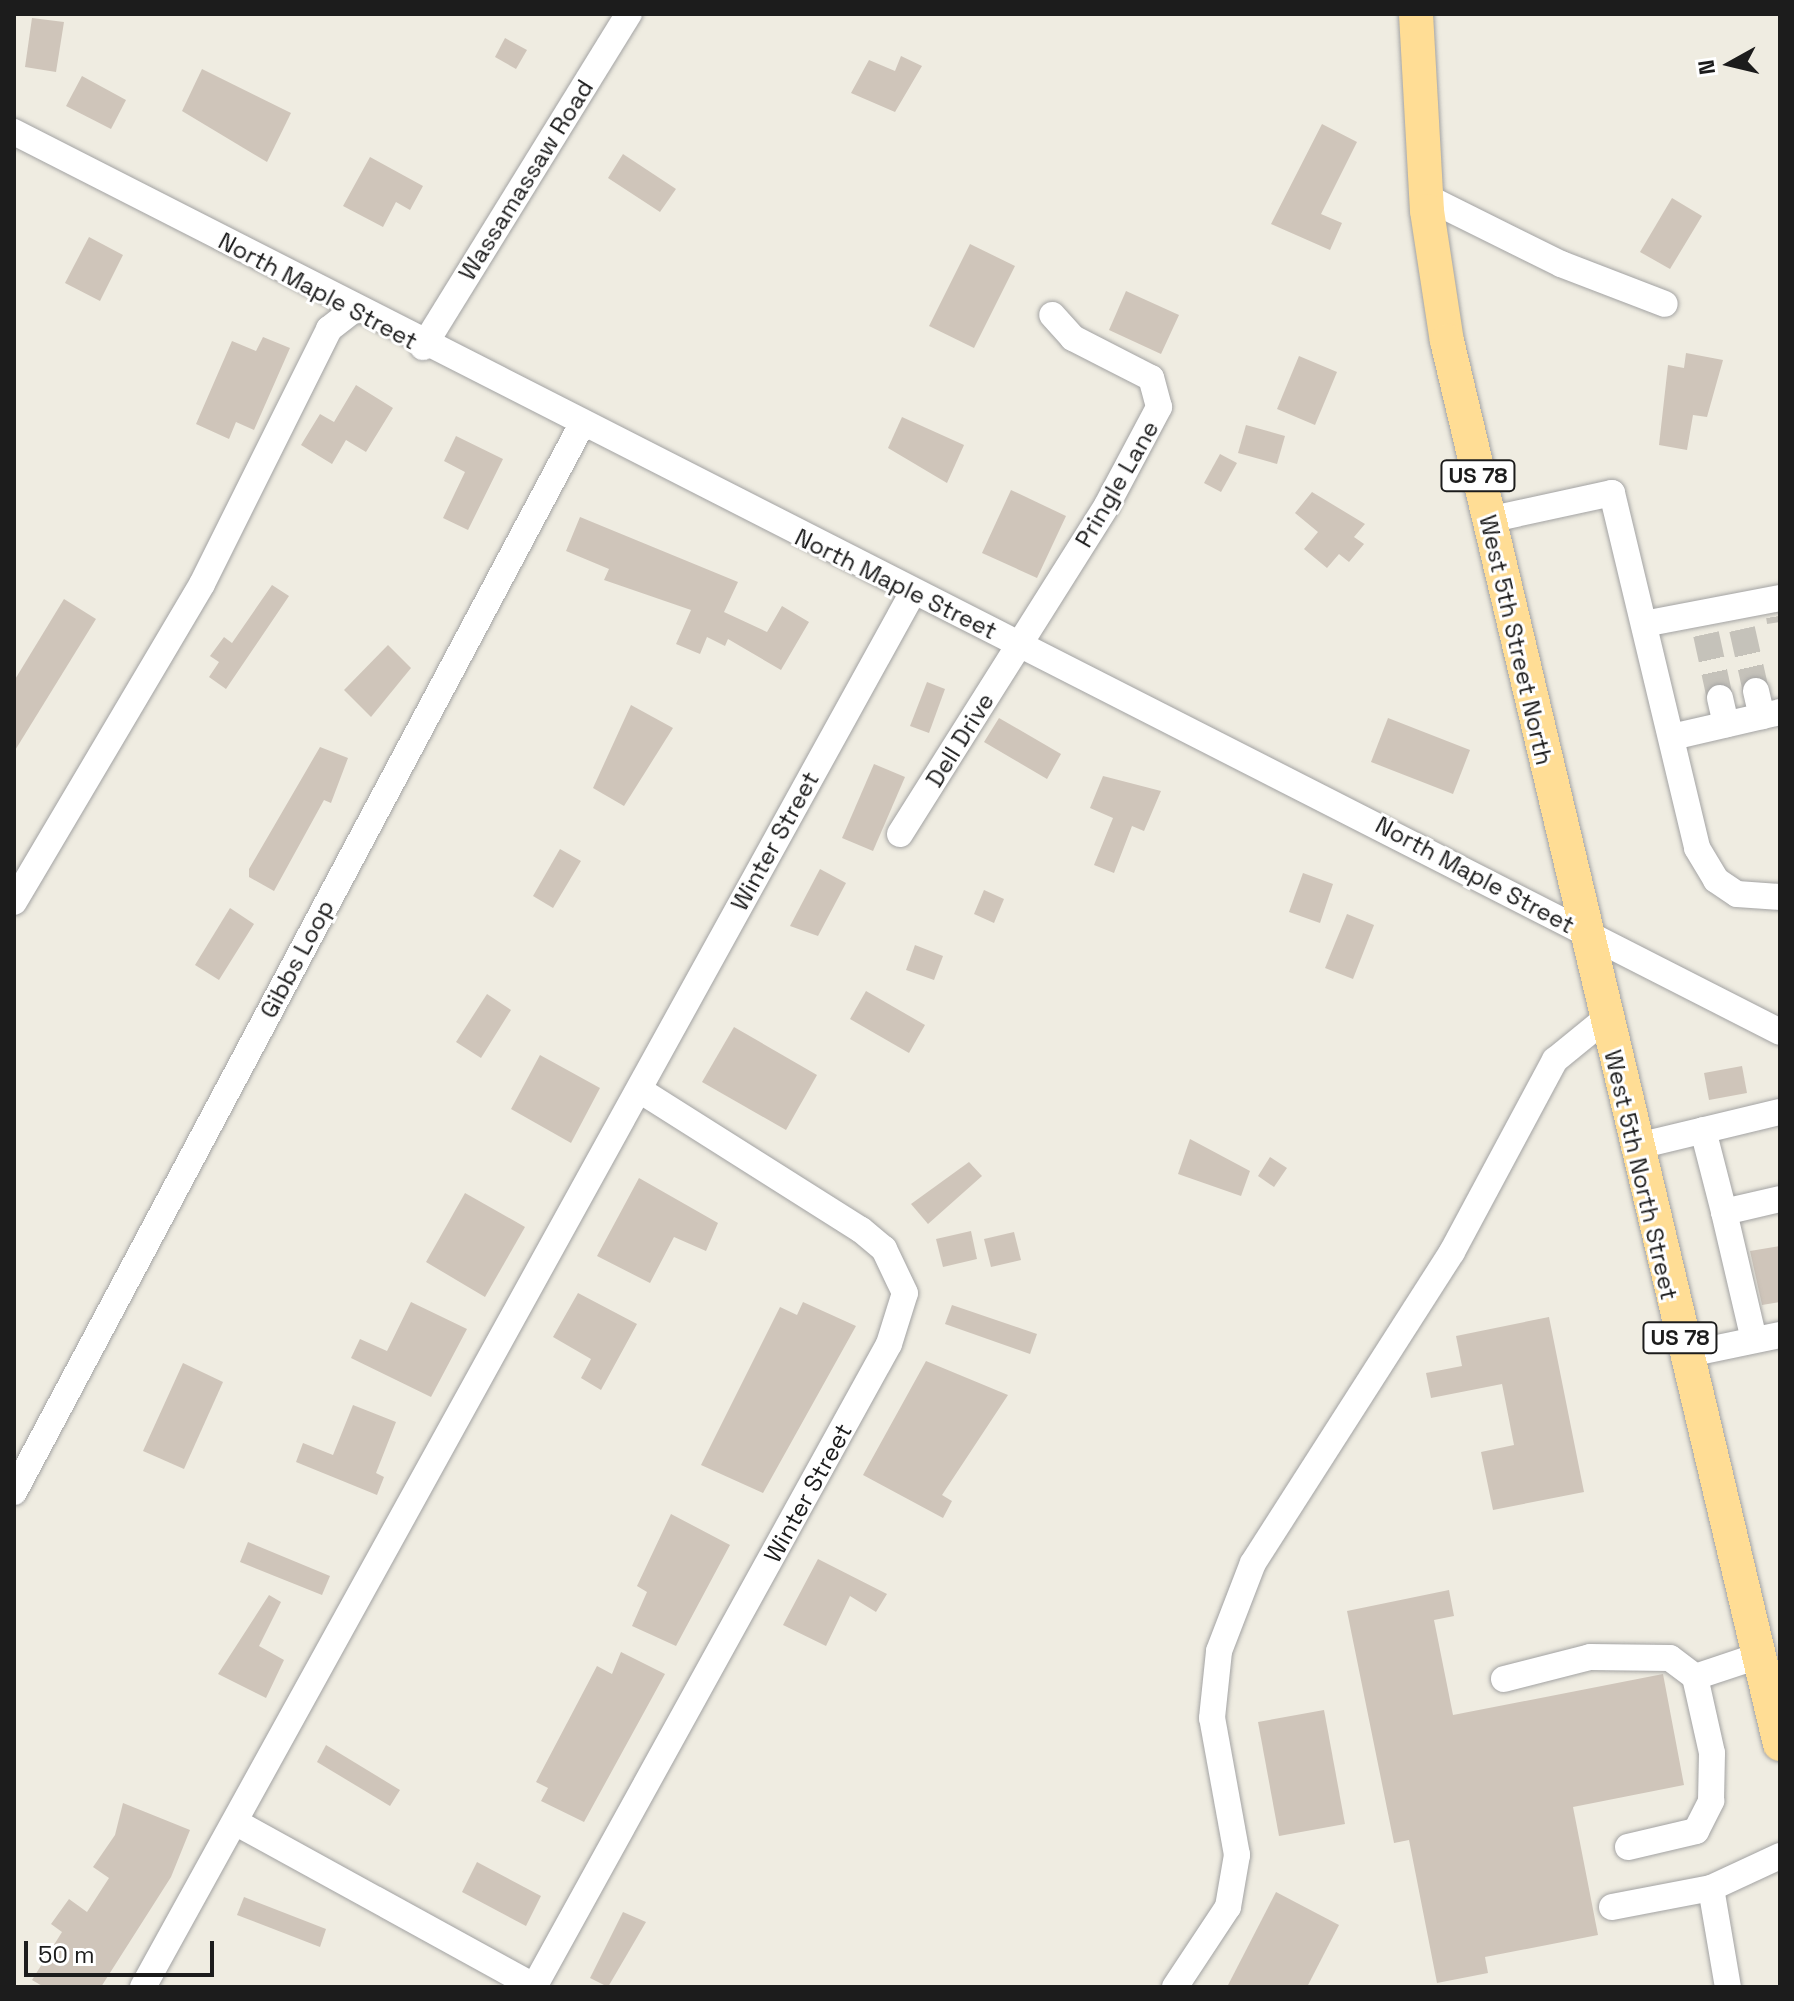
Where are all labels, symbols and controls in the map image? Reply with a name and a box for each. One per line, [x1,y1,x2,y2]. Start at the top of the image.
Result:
north arrow [1690,24,1770,104]
text: N [1691,58,1721,77]
street label: Wassamassaw Road [453,74,599,286]
street label: North Maple Street [214,226,422,356]
street label: Pringle Lane [1069,416,1165,552]
road number: US 78 [1440,458,1516,494]
street label: West 5th Street North [1473,512,1559,768]
street label: North Maple Street [790,523,1002,645]
street label: Dell Drive [920,688,1000,792]
street label: Winter Street [725,766,825,916]
street label: North Maple Street [1371,810,1579,940]
street label: Gibbs Loop [254,895,340,1023]
street label: West 5th North Street [1598,1047,1684,1303]
road number: US 78 [1642,1320,1718,1356]
street label: Winter Street [758,1418,858,1568]
scale bar [28,1925,218,1975]
text: 50 m [38,1939,95,1970]

